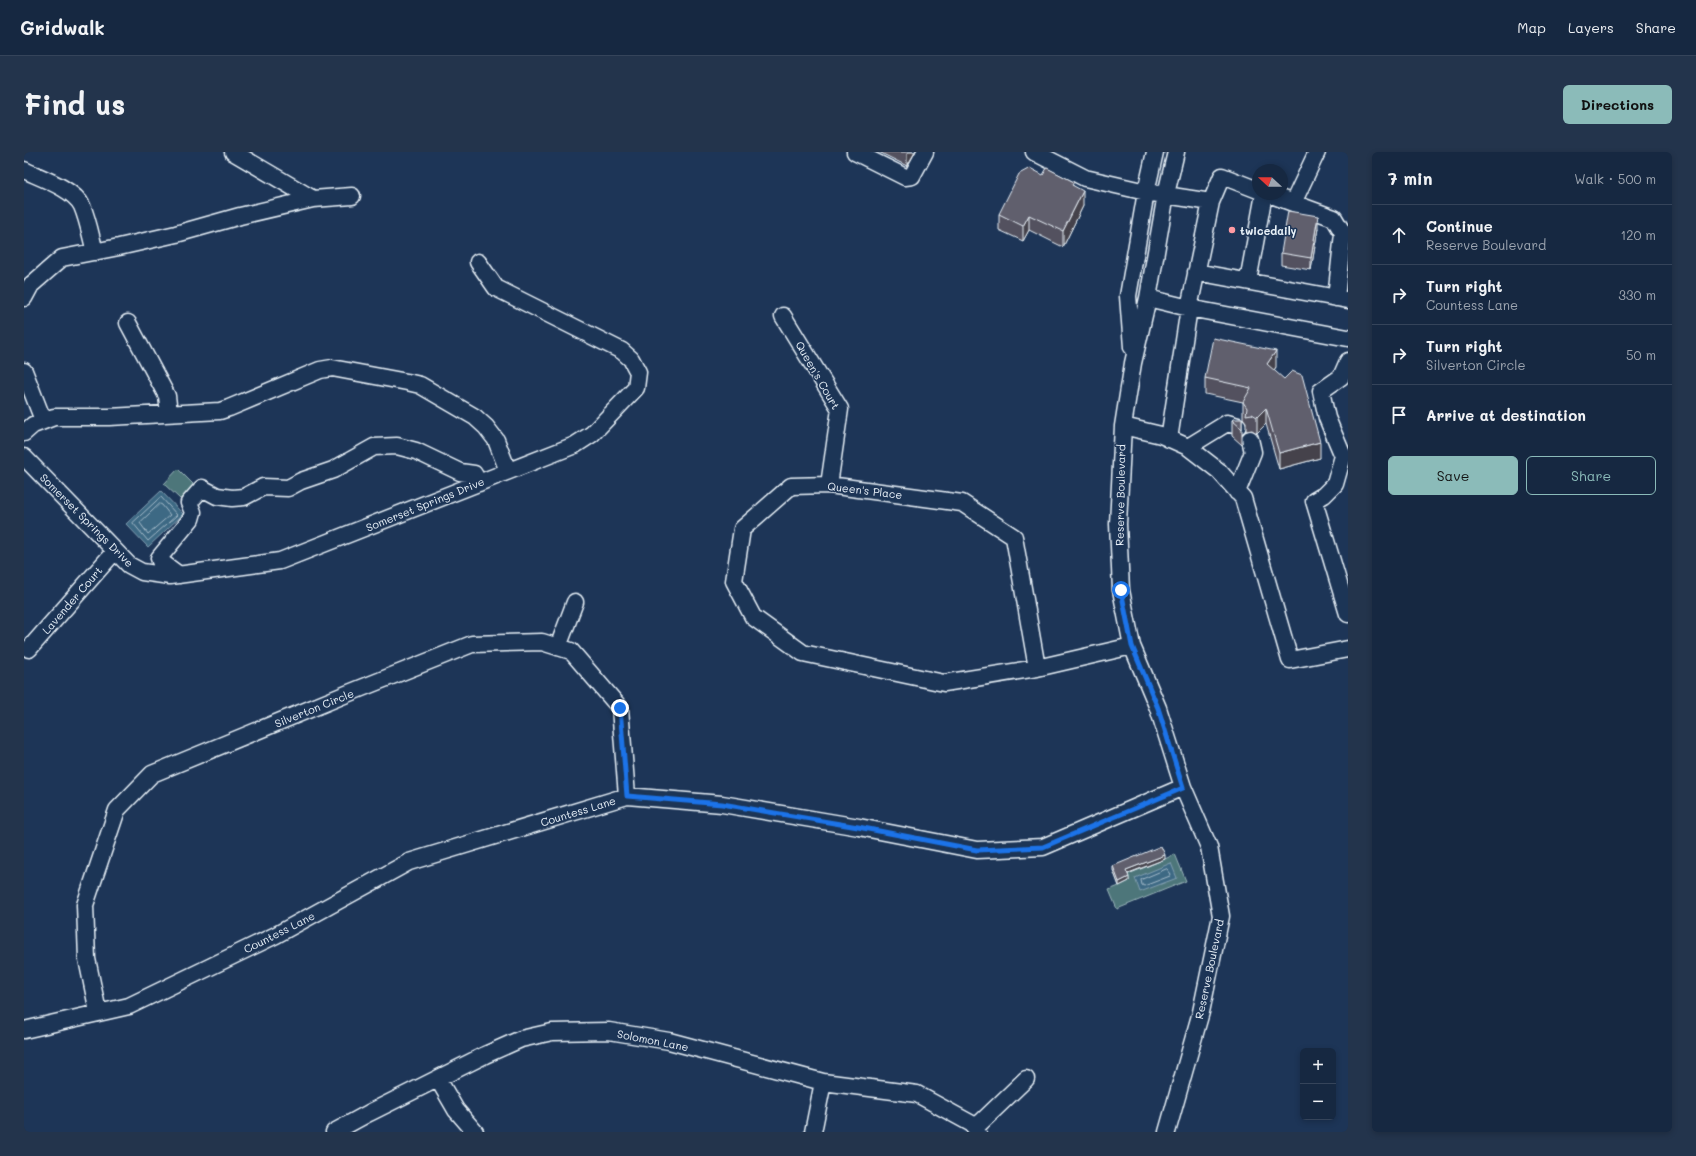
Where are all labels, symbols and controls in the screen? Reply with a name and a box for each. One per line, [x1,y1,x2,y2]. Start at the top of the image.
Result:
text: Gridwalk [20,15,105,40]
text: Map [1517,18,1546,37]
text: Layers [1568,18,1614,37]
text: Share [1636,18,1676,37]
button: Directions [1563,85,1672,124]
text: Find us [24,86,125,122]
north arrow [1252,164,1288,200]
text: 7 min [1388,167,1433,189]
text: Walk · 500 m [1574,170,1656,187]
text: Continue [1426,216,1493,236]
place label: twicedaily [1240,223,1297,238]
icon: ahead [1388,224,1410,246]
marker: twicedaily [1227,225,1237,235]
text: 120 m [1620,226,1656,243]
text: Reserve Boulevard [1426,236,1546,253]
text: Turn right [1426,276,1503,296]
icon: right [1388,284,1410,306]
text: 330 m [1618,286,1656,303]
text: Countess Lane [1426,296,1518,313]
text: Turn right [1426,336,1503,356]
street label: Queen's Court [792,338,844,412]
icon: right [1388,344,1410,366]
text: 50 m [1626,346,1656,363]
text: Silverton Circle [1426,356,1526,373]
icon: arrive [1388,404,1410,426]
text: Arrive at destination [1426,405,1586,425]
street label: Reserve Boulevard [1112,444,1128,546]
button: Save [1388,456,1518,495]
button: Share [1526,456,1656,495]
street label: Somerset Springs Drive [37,470,137,570]
street label: Somerset Springs Drive [363,473,487,535]
street label: Queen's Place [827,478,903,502]
street label: Lavender Court [38,563,106,637]
route start [1112,581,1130,599]
street label: Silverton Circle [272,685,356,731]
route end [611,699,629,717]
street label: Countess Lane [539,792,618,830]
street label: Countess Lane [241,908,317,956]
street label: Reserve Boulevard [1191,918,1227,1020]
street label: Solomon Lane [616,1026,690,1054]
map controls [1300,1048,1336,1120]
button: + [1300,1048,1336,1084]
button: − [1300,1084,1336,1120]

